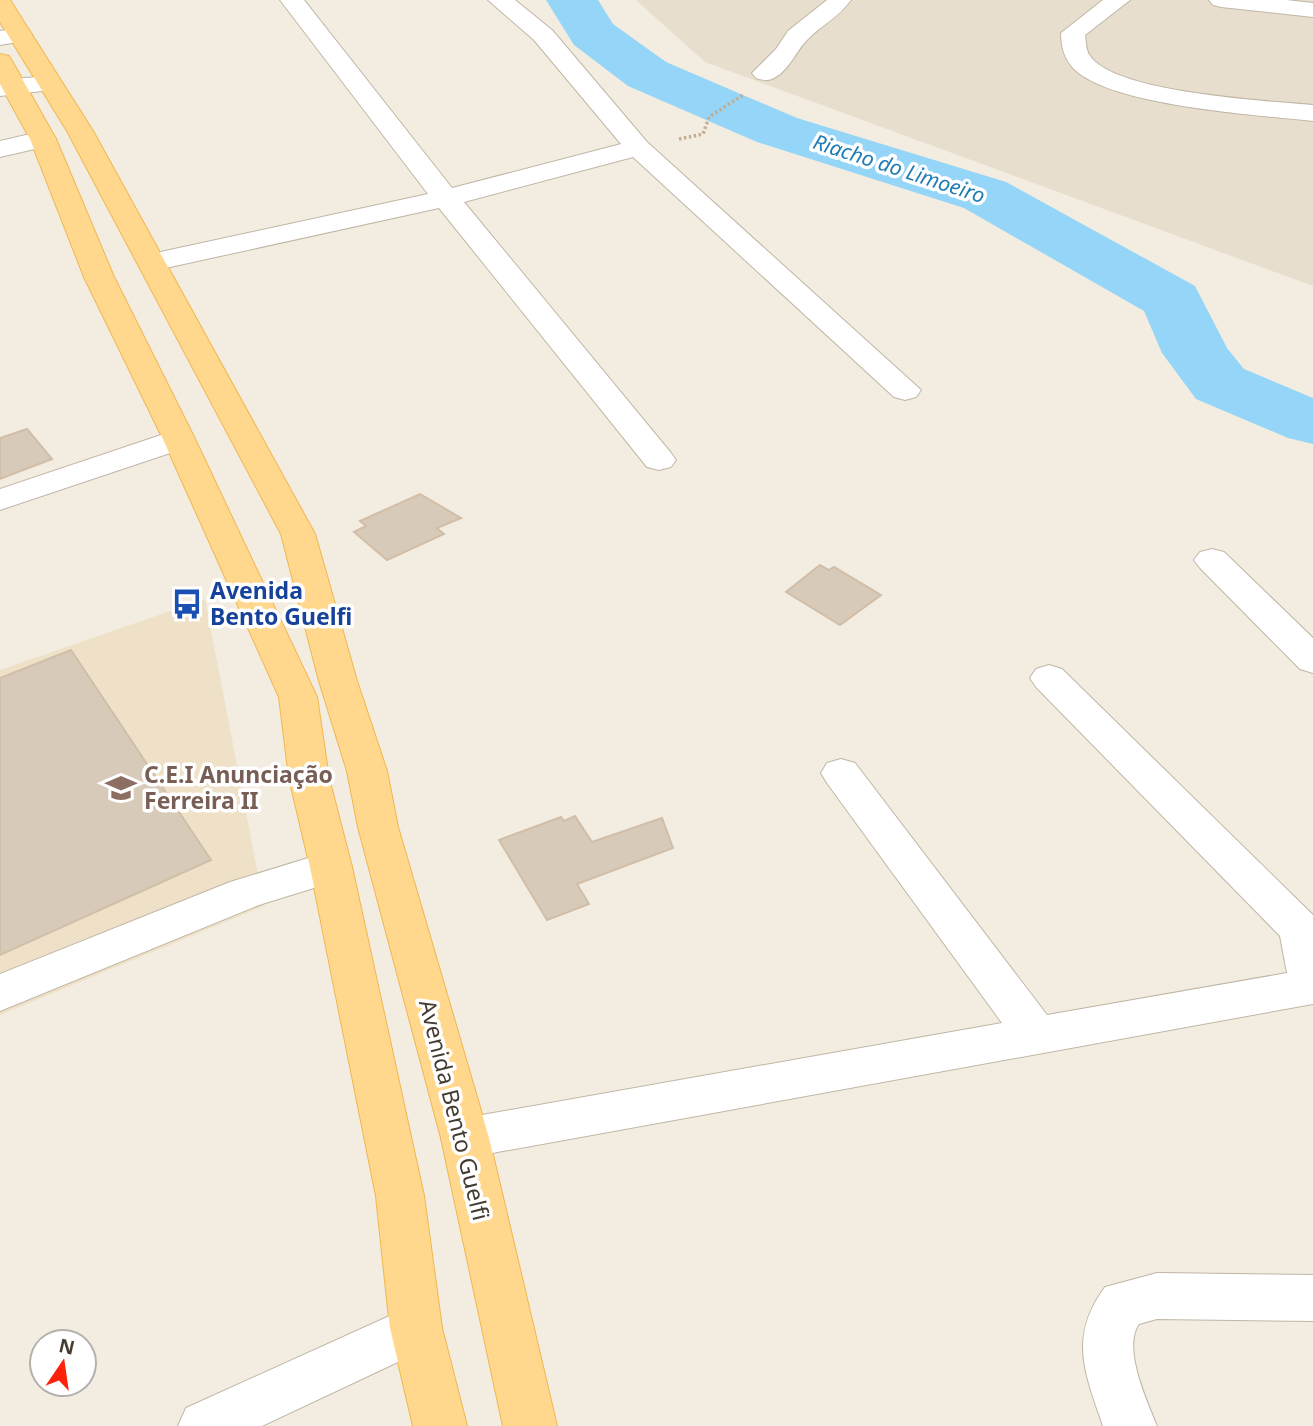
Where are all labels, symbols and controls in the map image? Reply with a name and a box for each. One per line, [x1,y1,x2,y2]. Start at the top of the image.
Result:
water label: Riacho do Limoeiro [810,127,989,209]
place label: Avenida Bento Guelfi [210,574,352,632]
bus stop icon: Avenida Bento Guelfi [170,587,204,621]
place label: C.E.I Anunciação Ferreira II [144,758,333,816]
school or university icon: C.E.I Anunciação Ferreira II [104,771,138,805]
street label: Avenida Bento Guelfi [412,996,498,1224]
north arrow [28,1328,98,1398]
text: N [56,1332,77,1361]

